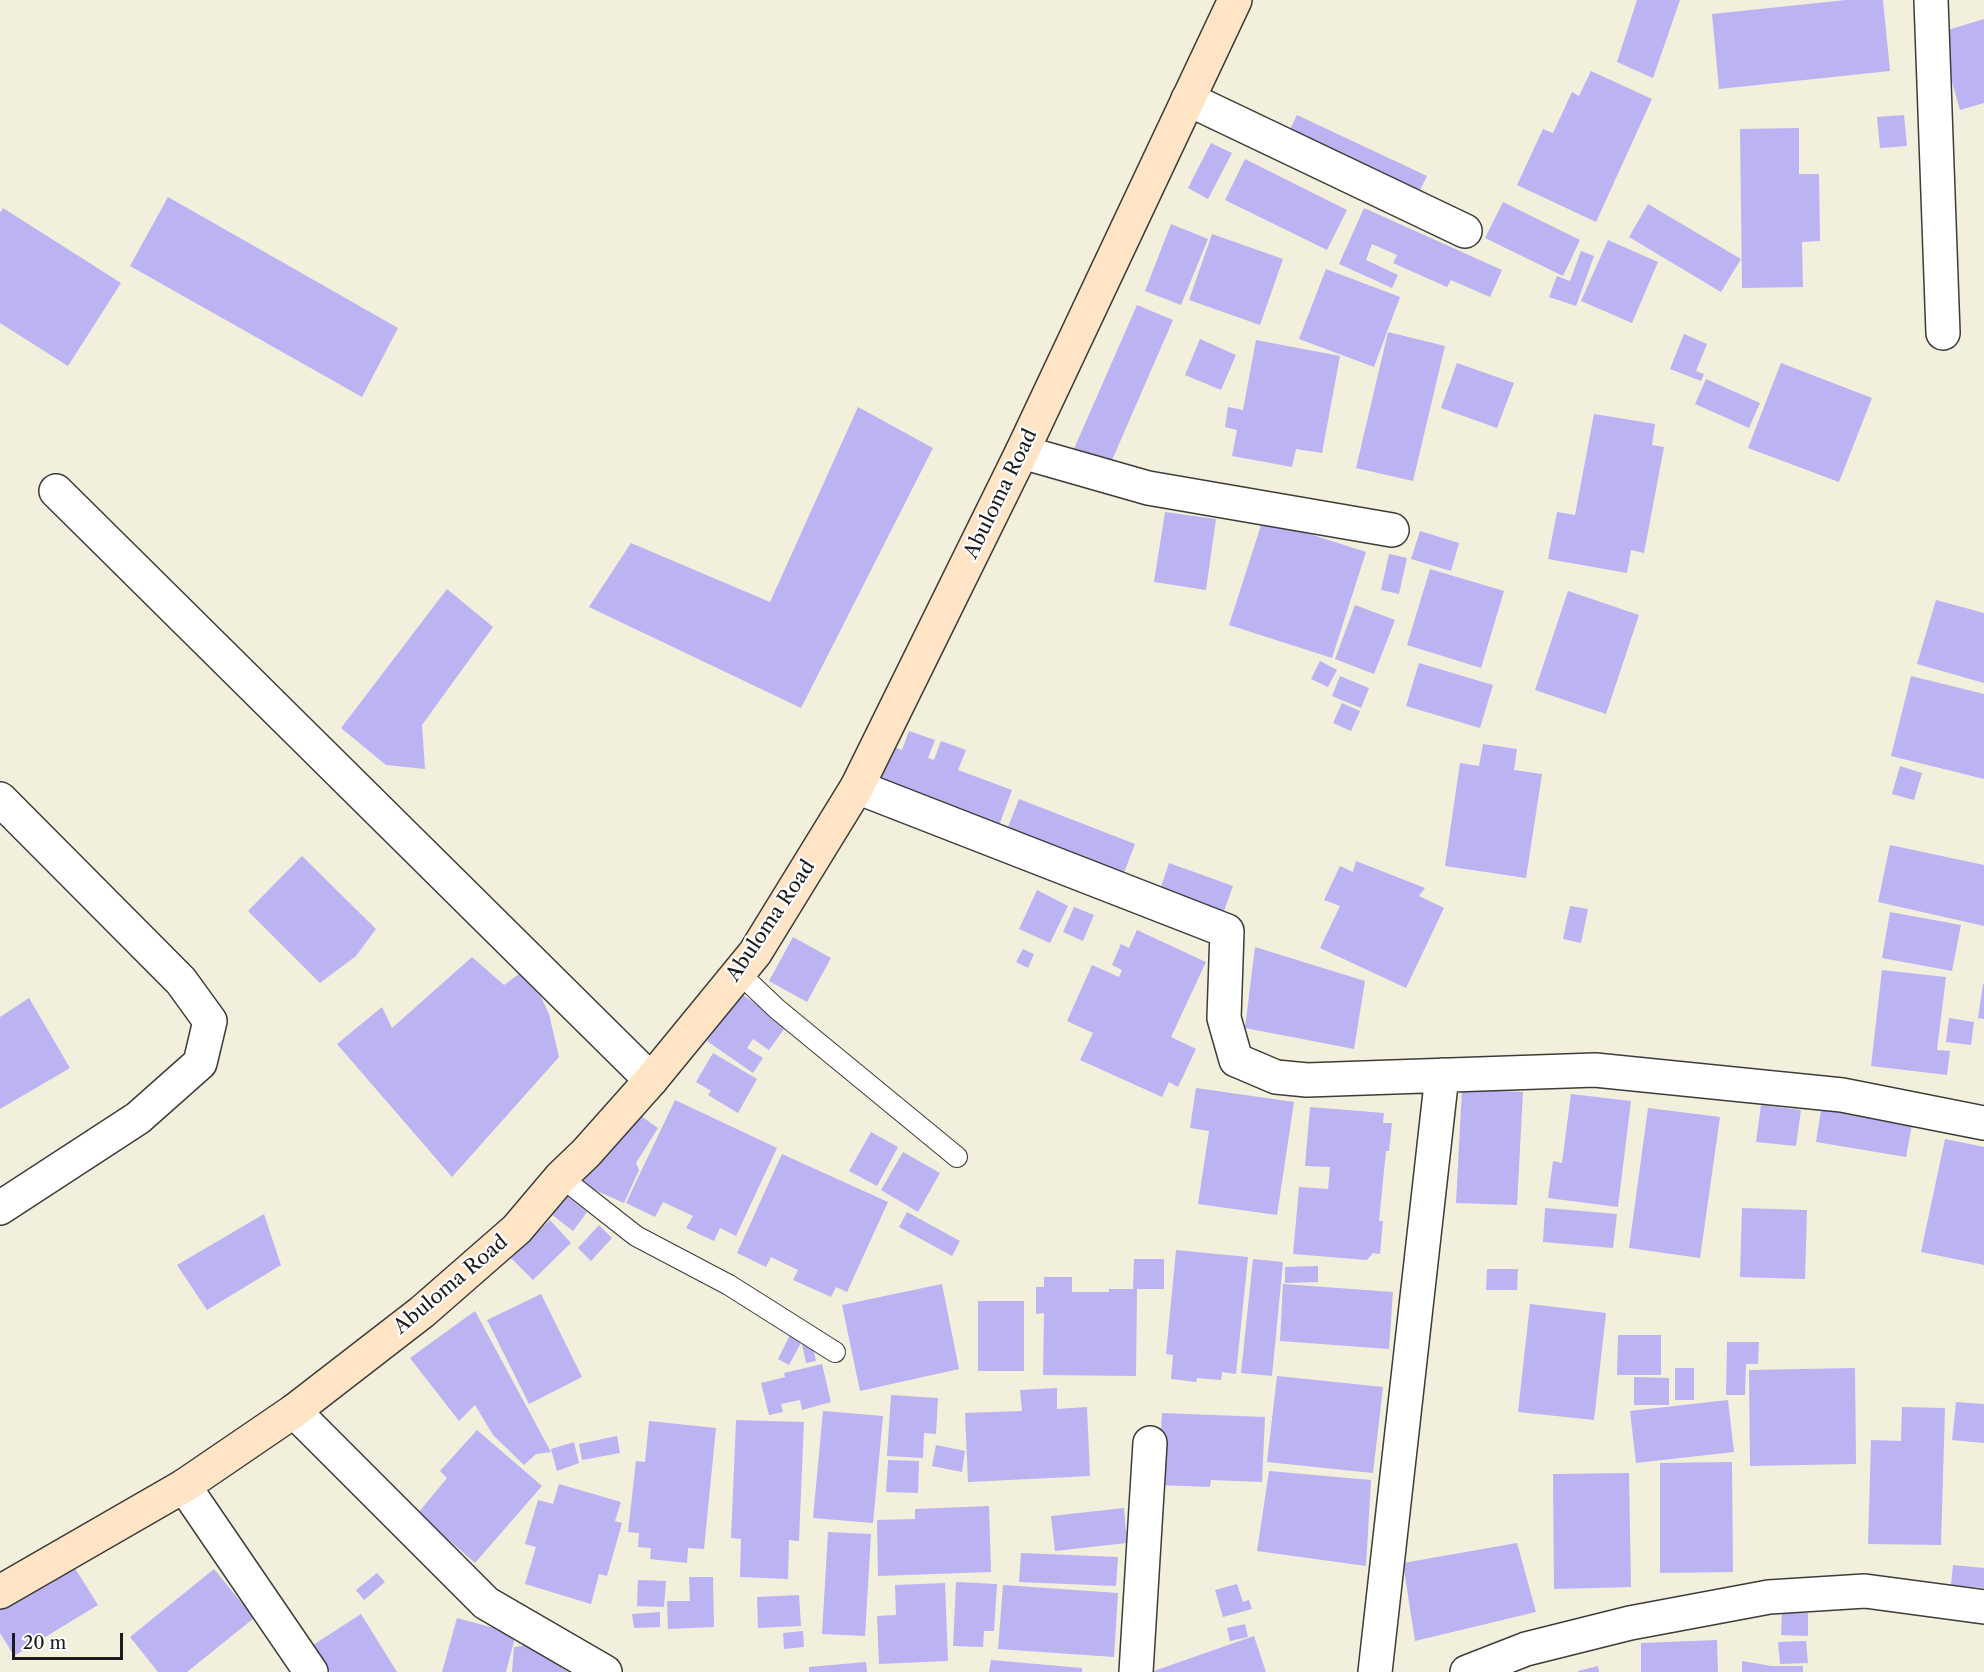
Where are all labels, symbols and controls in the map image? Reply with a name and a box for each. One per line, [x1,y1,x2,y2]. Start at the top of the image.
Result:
street label: Abuloma Road [959,425,1043,563]
street label: Abuloma Road [722,856,820,986]
street label: Abuloma Road [389,1230,513,1340]
scale bar [15,1621,126,1659]
text: 20 m [23,1632,66,1654]

